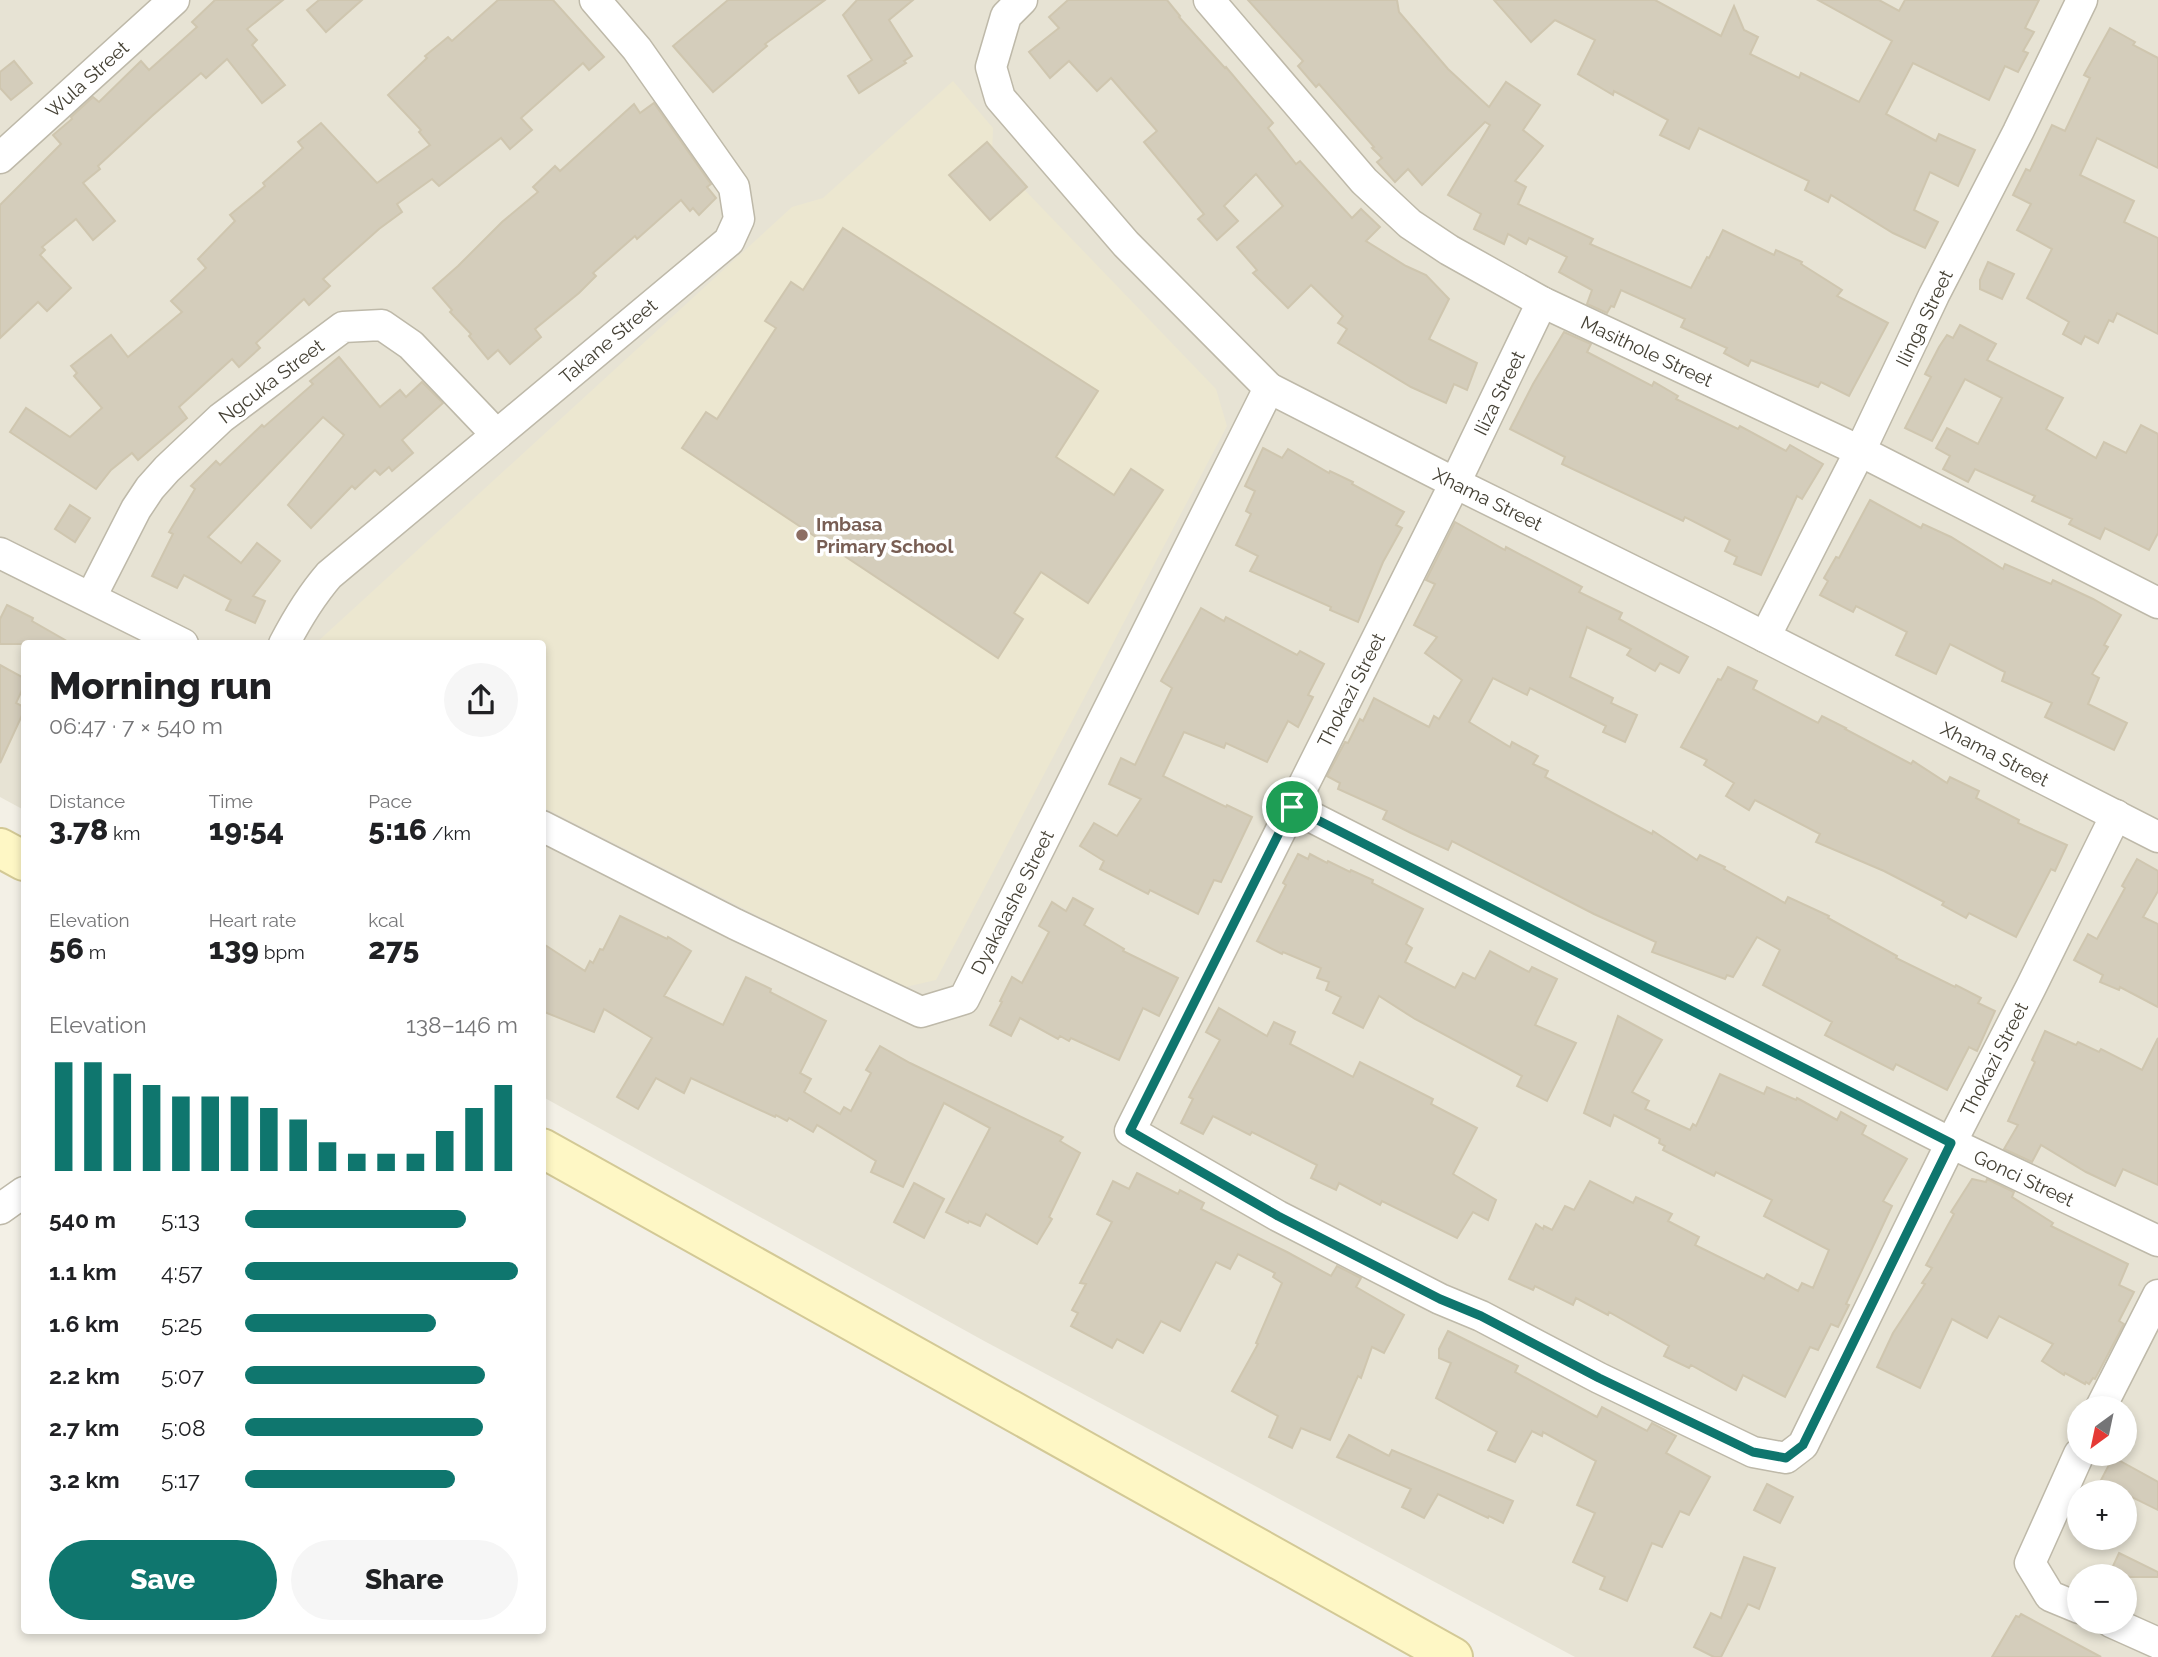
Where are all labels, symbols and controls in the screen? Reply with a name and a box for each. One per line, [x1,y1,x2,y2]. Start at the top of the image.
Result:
street label: Wula Street [41,36,133,122]
street label: Ilinga Street [1891,266,1957,370]
street label: Takane Street [555,294,662,388]
street label: Masithole Street [1578,311,1717,391]
street label: Ngcuka Street [214,334,328,428]
street label: Iliza Street [1469,347,1529,439]
street label: Xhama Street [1430,463,1547,535]
place label: Imbasa Primary School [816,513,954,557]
marker: Imbasa Primary School [794,527,810,543]
street label: Thokazi Street [1313,629,1390,751]
text: Morning run [49,663,272,708]
button: share [444,663,518,737]
text: 06:47 · 7 × 540 m [49,712,223,739]
street label: Xhama Street [1937,717,2053,791]
pin [1262,777,1322,837]
icon: arrive [1273,788,1311,826]
text: Distance [49,790,125,812]
text: Time [209,790,253,812]
text: Pace [368,790,412,812]
text: 3.78 [49,812,108,847]
text: 19:54 [209,812,284,847]
text: 5:16 [368,812,427,847]
text: km [108,822,141,844]
text: /km [427,822,471,844]
street label: Dyakalashe Street [966,826,1058,978]
text: Elevation [49,909,130,931]
text: Heart rate [209,909,296,931]
text: kcal [368,909,404,931]
text: 56 [49,931,84,966]
text: 139 [209,931,259,966]
text: 275 [368,931,419,966]
text: m [84,941,106,963]
text: bpm [259,941,305,963]
street label: Thokazi Street [1956,998,2033,1120]
text: Elevation [49,1011,147,1038]
text: 138–146 m [406,1011,518,1038]
street label: Gonci Street [1970,1145,2078,1211]
text: 540 m [49,1206,116,1233]
text: 5:13 [161,1206,200,1233]
text: 1.1 km [49,1258,117,1285]
text: 4:57 [161,1258,203,1285]
text: 1.6 km [49,1310,119,1337]
text: 5:25 [161,1310,202,1337]
text: 2.2 km [49,1362,120,1389]
text: 5:07 [161,1362,204,1389]
north arrow [2067,1396,2137,1466]
map controls [2067,1396,2137,1634]
text: 2.7 km [49,1414,119,1441]
text: 5:08 [161,1414,206,1441]
text: 3.2 km [49,1466,120,1493]
text: 5:17 [161,1466,200,1493]
button: + [2067,1480,2137,1550]
button: Save [49,1540,277,1620]
button: Share [291,1540,518,1620]
button: − [2067,1564,2137,1634]

